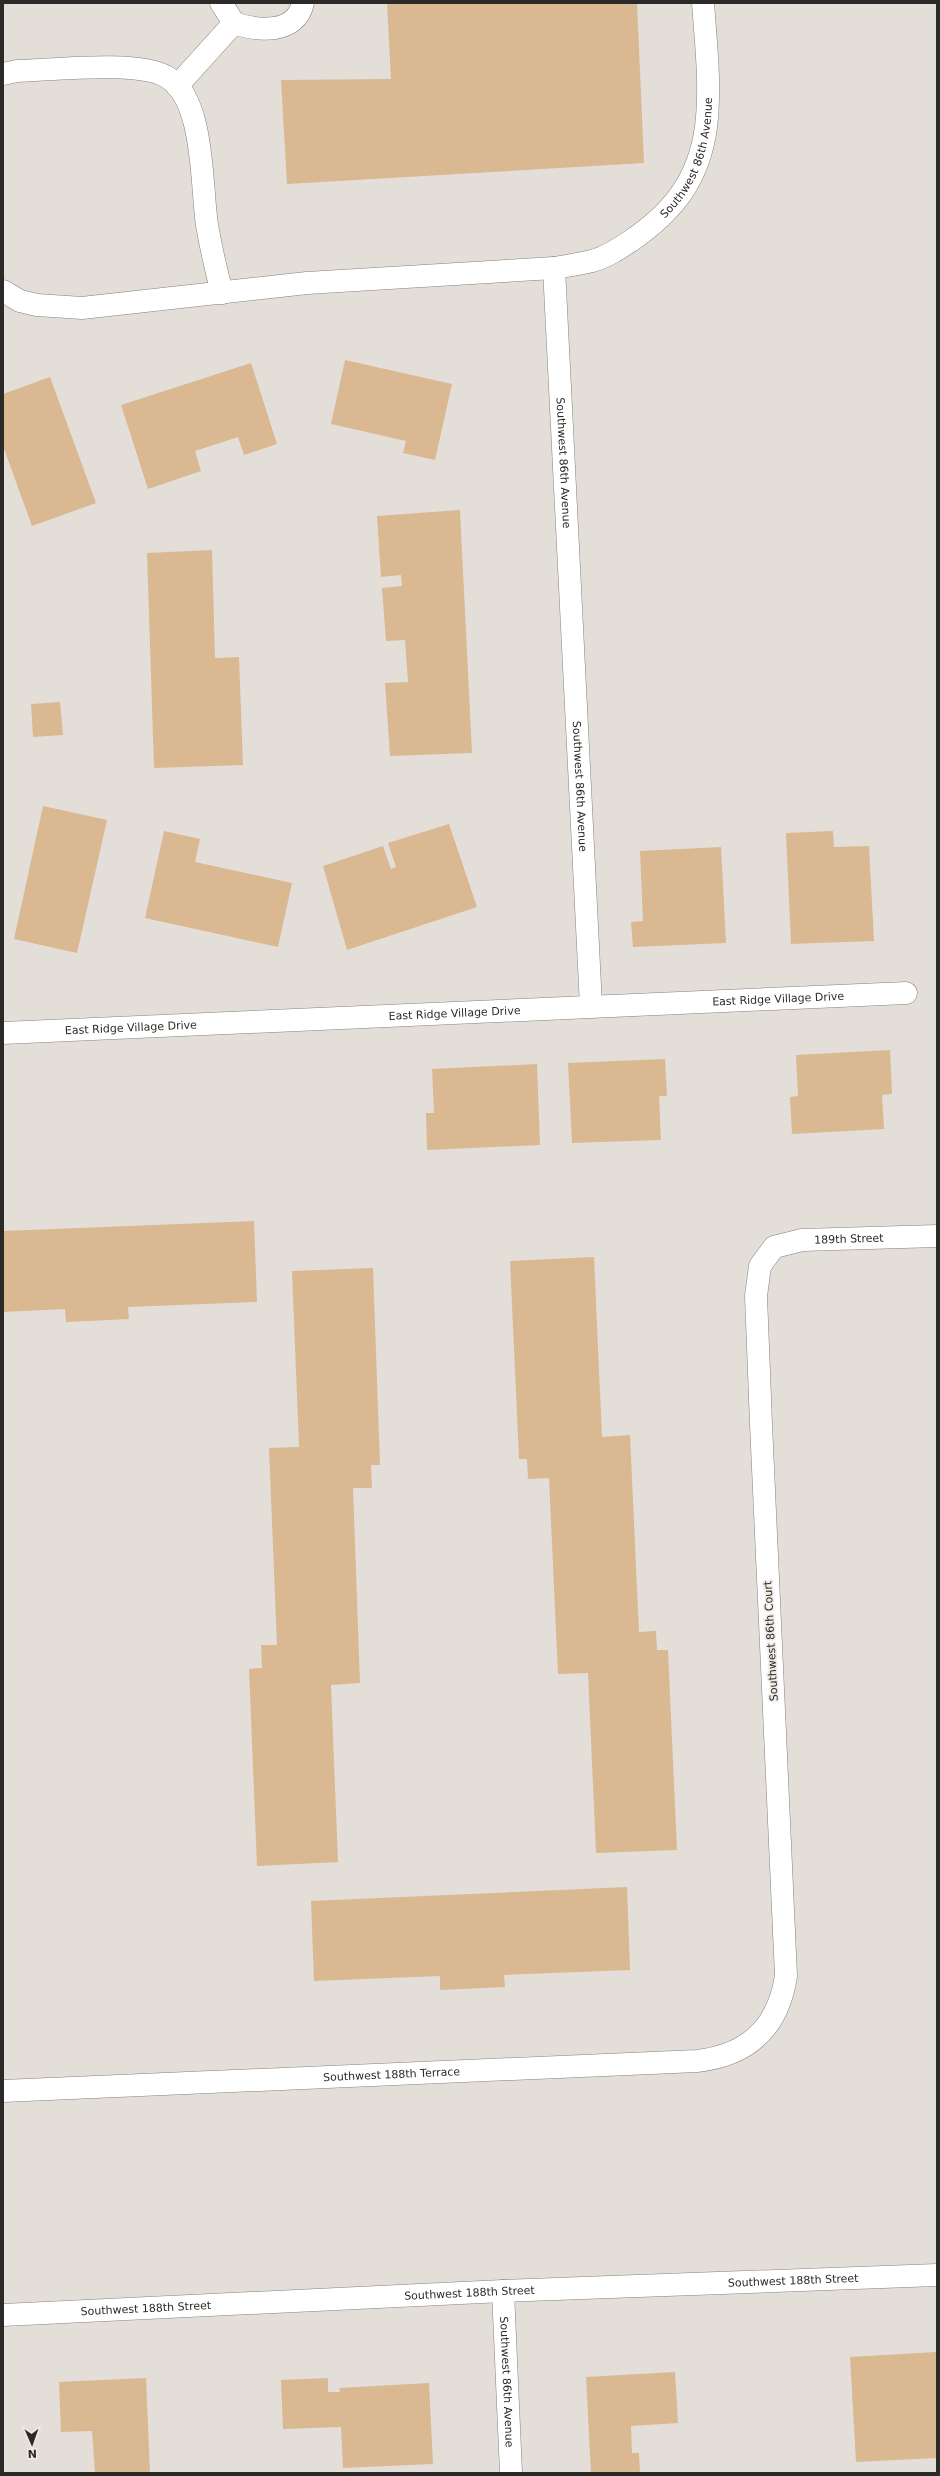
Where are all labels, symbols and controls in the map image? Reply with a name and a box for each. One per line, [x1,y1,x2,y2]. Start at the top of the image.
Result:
street label: Southwest 86th Avenue [657,97,715,221]
street label: Southwest 86th Avenue [554,397,574,529]
street label: Southwest 86th Avenue [570,721,590,852]
street label: East Ridge Village Drive [712,989,845,1008]
street label: East Ridge Village Drive [388,1004,521,1022]
street label: East Ridge Village Drive [65,1018,197,1037]
street label: 189th Street [814,1231,884,1246]
street label: Southwest 86th Court [761,1580,781,1701]
street label: Southwest 188th Terrace [323,2065,461,2084]
street label: Southwest 188th Street [728,2271,859,2289]
street label: Southwest 188th Street [404,2283,536,2302]
street label: Southwest 188th Street [80,2298,212,2318]
street label: Southwest 86th Avenue [498,2316,516,2448]
north arrow [12,2424,52,2464]
text: N [27,2447,37,2460]

